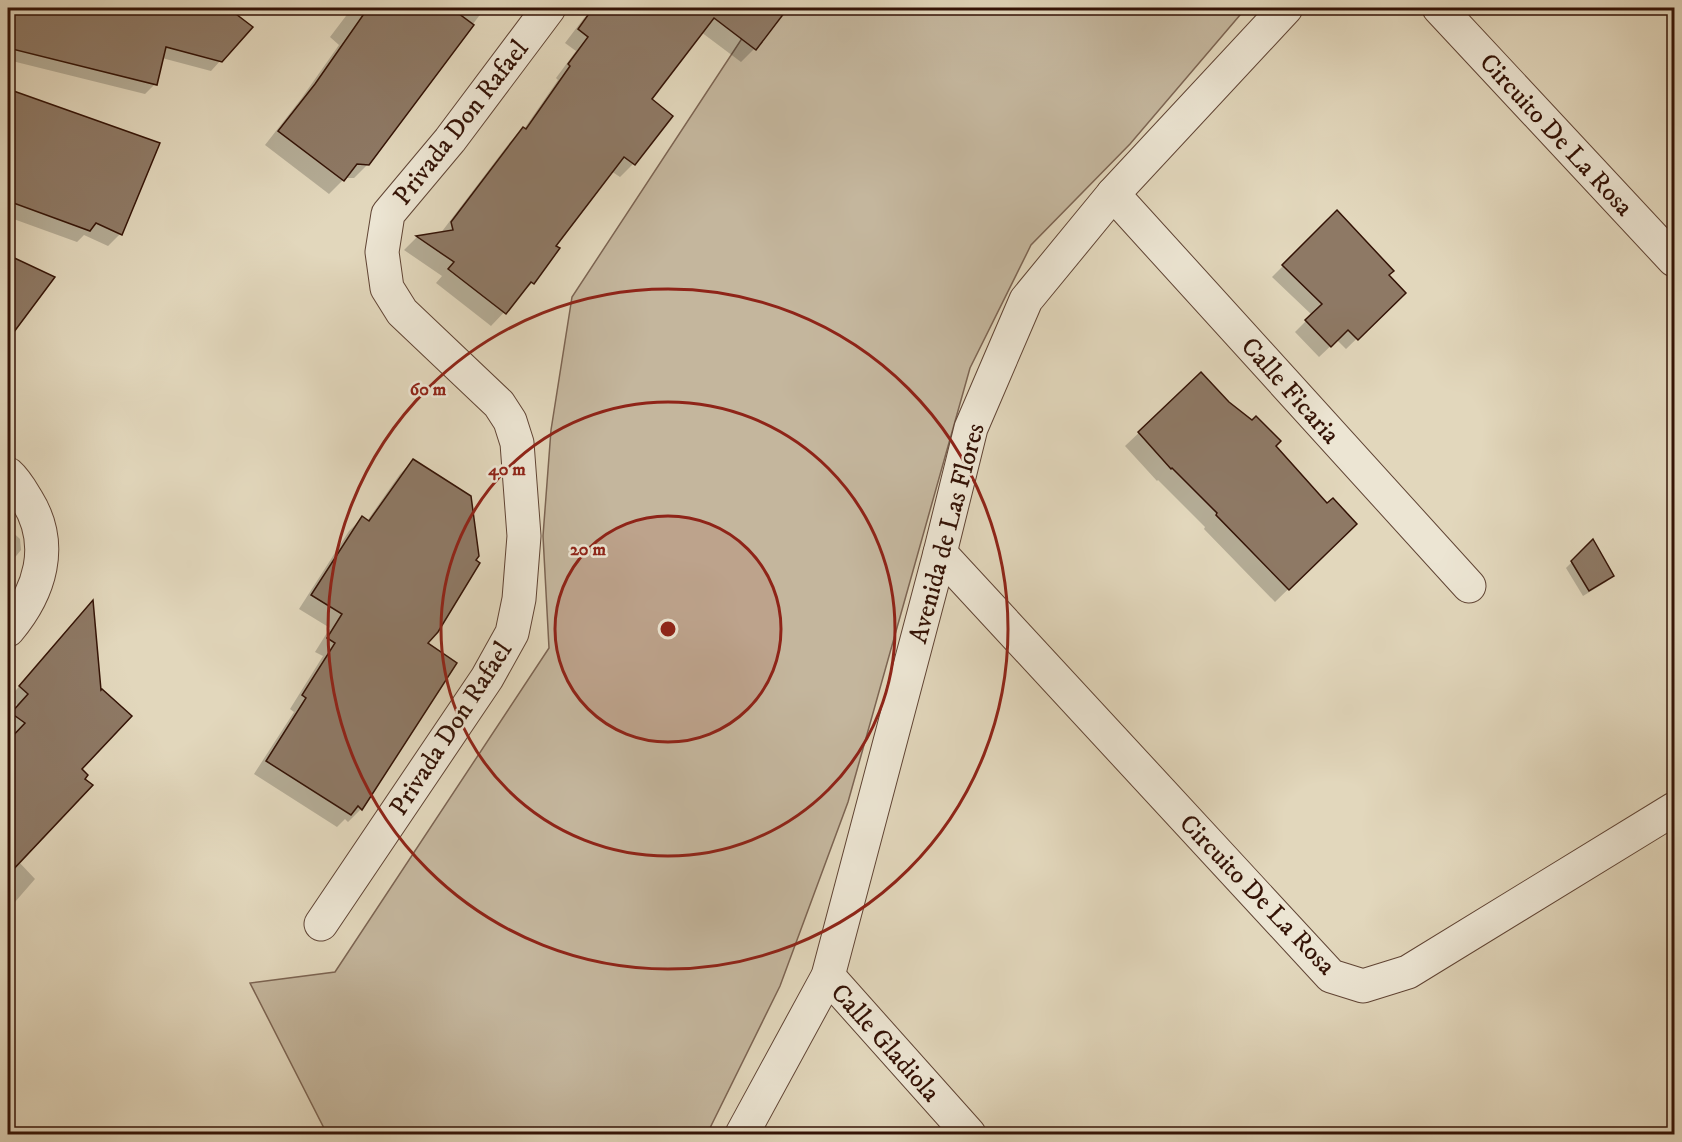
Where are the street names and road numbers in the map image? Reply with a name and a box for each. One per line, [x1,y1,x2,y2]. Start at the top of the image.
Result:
street label: Privada Don Rafael [386,33,536,212]
street label: Circuito De La Rosa [1472,47,1640,223]
street label: Calle Ficaria [1233,331,1346,451]
street label: Avenida de Las Flores [902,420,993,647]
street label: Privada Don Rafael [383,635,520,822]
street label: Circuito De La Rosa [1172,808,1342,982]
street label: Calle Gladiola [823,977,947,1109]

